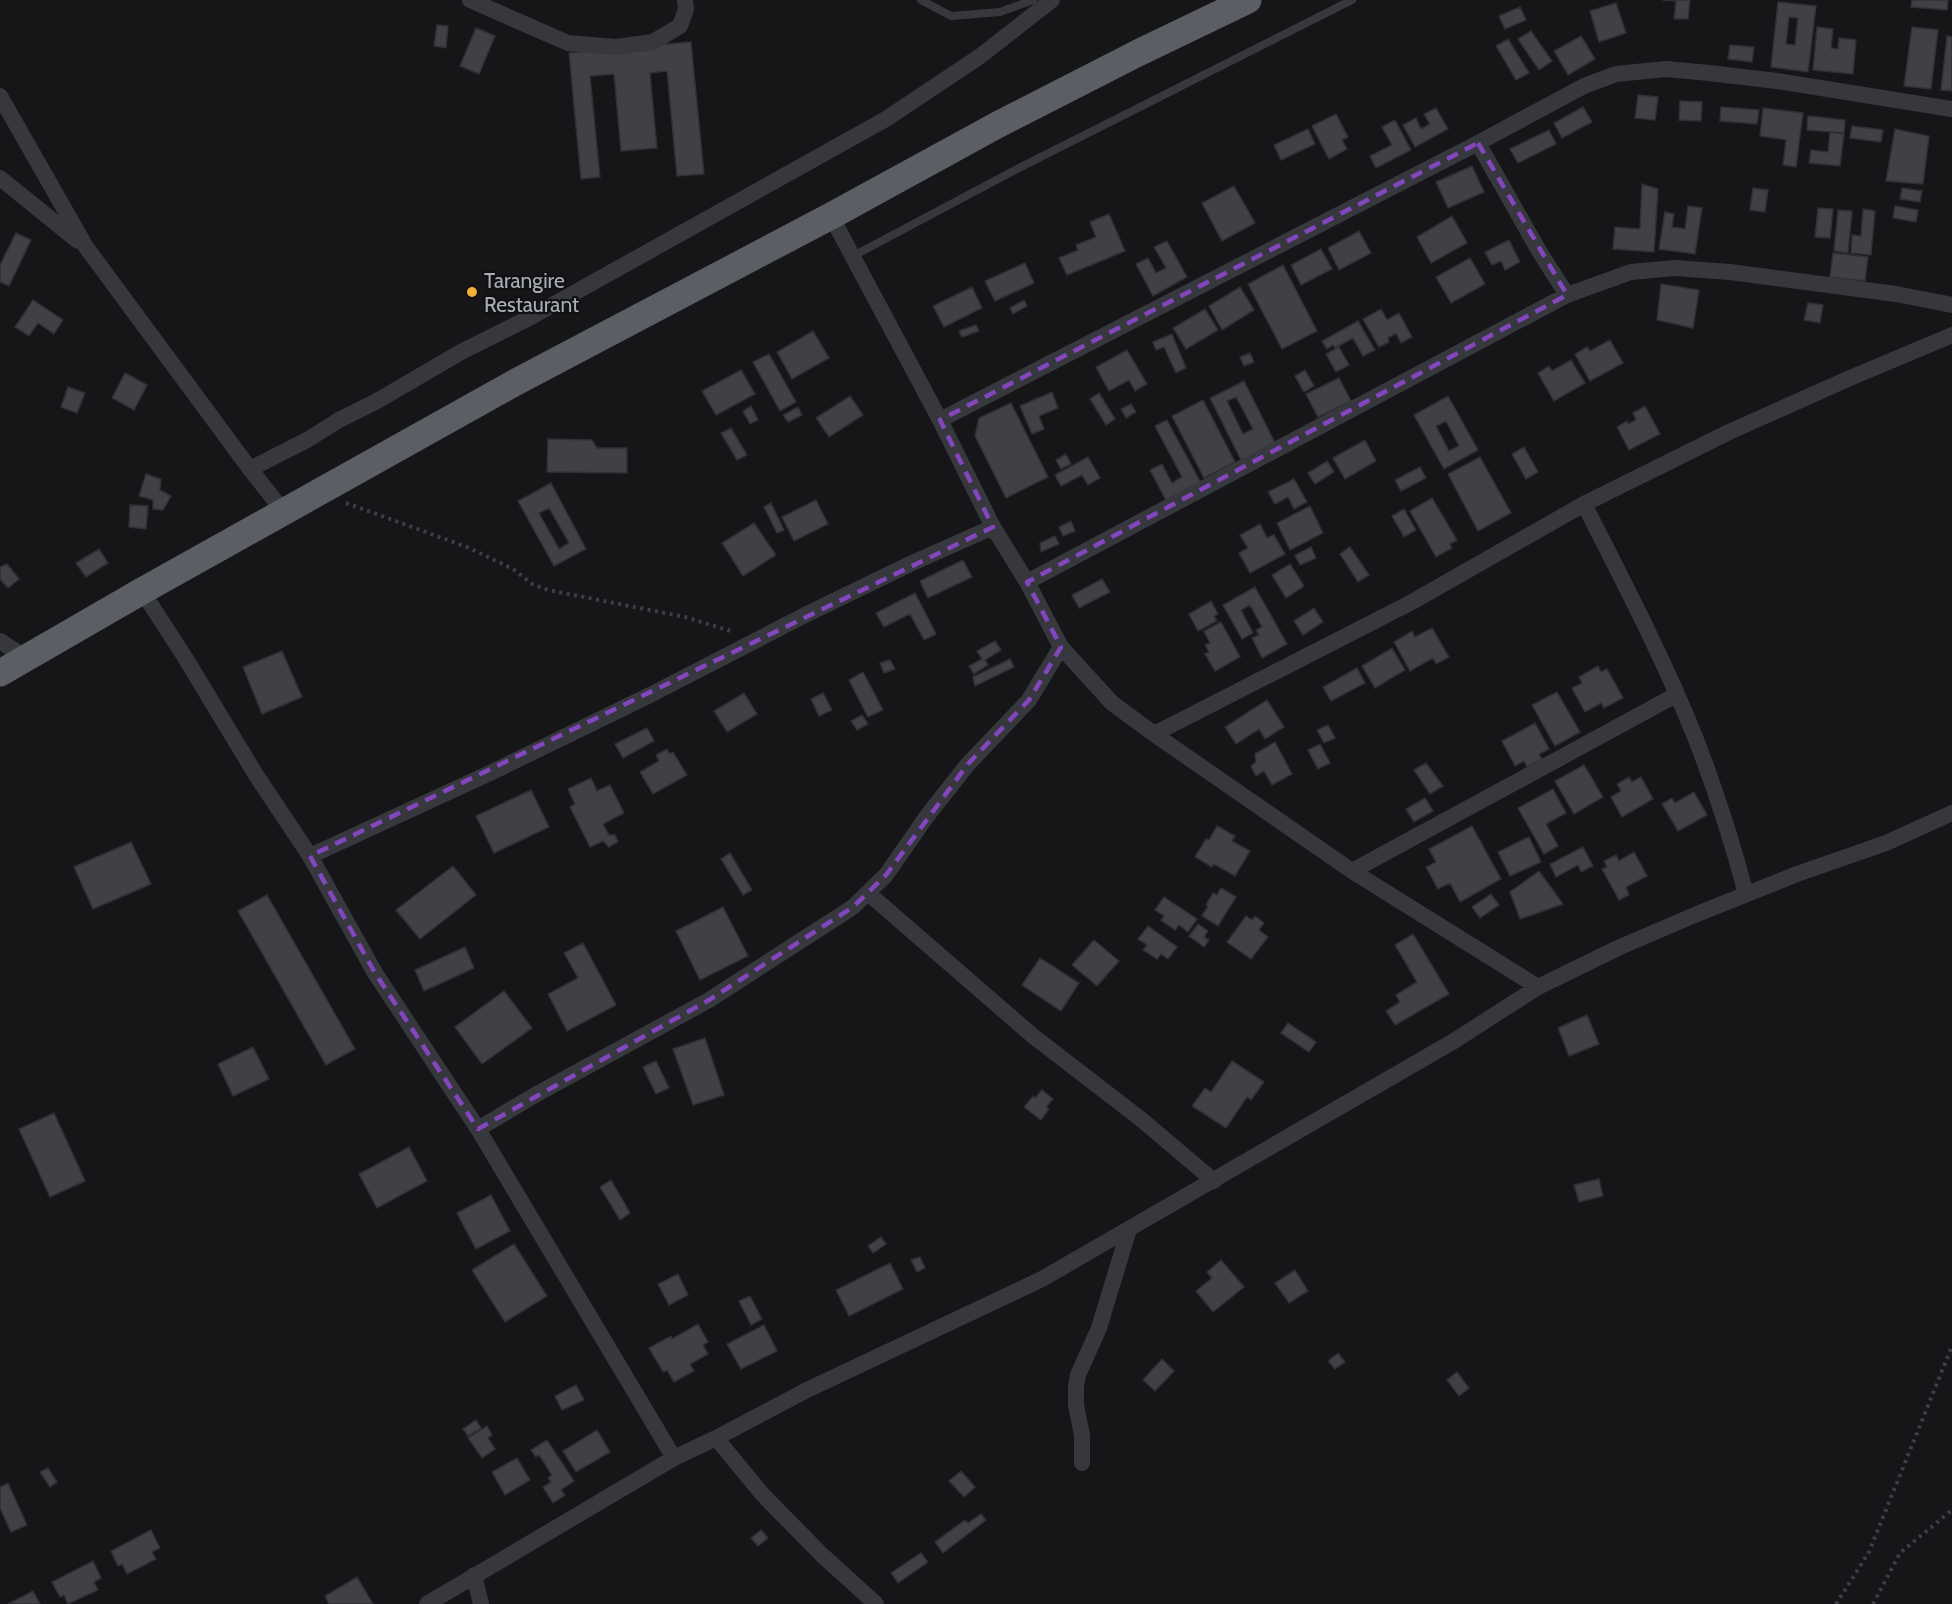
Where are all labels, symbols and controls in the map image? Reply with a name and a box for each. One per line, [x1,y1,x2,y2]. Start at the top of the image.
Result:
place label: Tarangire Restaurant [484,268,579,317]
marker: Tarangire Restaurant [465,285,479,299]

